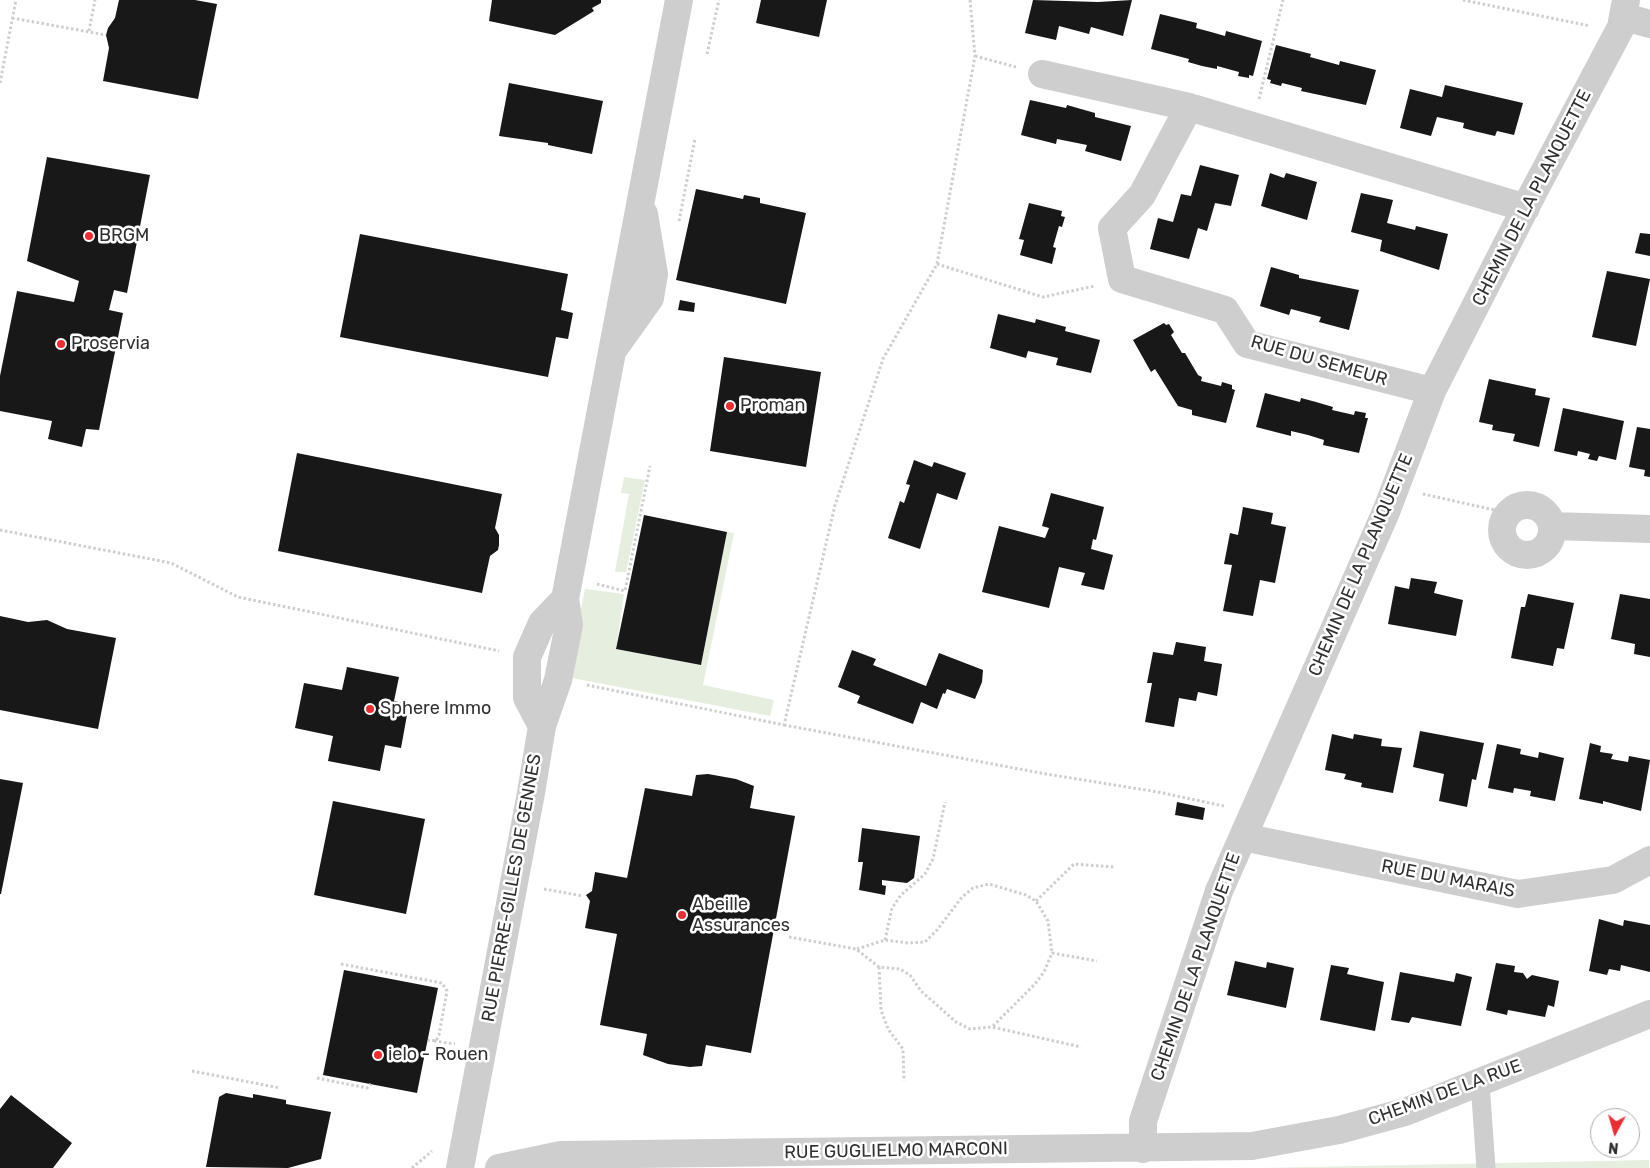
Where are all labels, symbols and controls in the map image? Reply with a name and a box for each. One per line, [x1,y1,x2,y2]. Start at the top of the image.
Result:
street label: CHEMIN DE LA PLANQUETTE [1468,86,1596,310]
place label: BRGM [99,225,149,247]
marker: BRGM [83,230,95,242]
street label: RUE DU SEMEUR [1248,331,1390,391]
place label: Proservia [71,333,150,355]
marker: Proservia [55,338,67,350]
place label: Proman [740,395,805,417]
marker: Proman [724,400,736,412]
street label: CHEMIN DE LA PLANQUETTE [1304,450,1418,680]
place label: Sphere Immo [380,698,491,720]
marker: Sphere Immo [364,703,376,715]
street label: RUE PIERRE-GILLES DE GENNES [478,752,546,1024]
street label: CHEMIN DE LA PLANQUETTE [1147,850,1245,1084]
street label: RUE DU MARAIS [1379,855,1517,903]
place label: Abeille Assurances [692,894,790,936]
marker: Abeille Assurances [676,909,688,921]
place label: ielo - Rouen [388,1044,489,1066]
marker: ielo - Rouen [372,1049,384,1061]
street label: CHEMIN DE LA RUE [1365,1055,1525,1131]
north arrow [1590,1108,1640,1158]
street label: RUE GUGLIELMO MARCONI [784,1138,1008,1164]
text: N [1608,1138,1619,1156]

